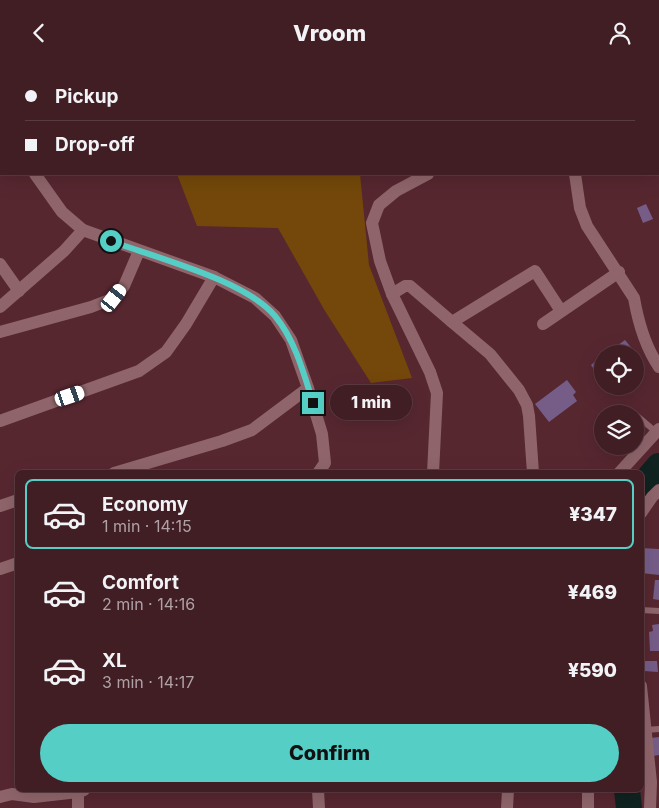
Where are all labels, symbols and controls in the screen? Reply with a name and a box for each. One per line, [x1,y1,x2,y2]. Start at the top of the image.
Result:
icon: back [25,19,53,47]
icon: person [606,19,634,47]
text: Vroom [293,20,366,46]
text: Pickup [55,85,118,108]
text: Drop-off [55,133,135,156]
route start [100,230,122,252]
car [98,282,129,314]
map controls [594,345,644,455]
button: locate [594,345,644,395]
car [53,384,86,408]
callout: 1 min [330,385,413,421]
route end [302,392,324,414]
text: 1 min [351,392,391,412]
button: layers [594,405,644,455]
icon: car [42,492,87,537]
text: Economy [102,493,188,516]
text: ¥347 [569,503,617,526]
text: 1 min · 14:15 [102,516,192,536]
icon: car [42,570,87,615]
text: Comfort [102,571,179,594]
text: ¥469 [568,581,617,604]
text: 2 min · 14:16 [102,594,195,614]
icon: car [42,648,87,693]
text: XL [102,649,127,672]
text: ¥590 [568,659,617,682]
text: 3 min · 14:17 [102,672,194,692]
button: Confirm [40,724,619,782]

